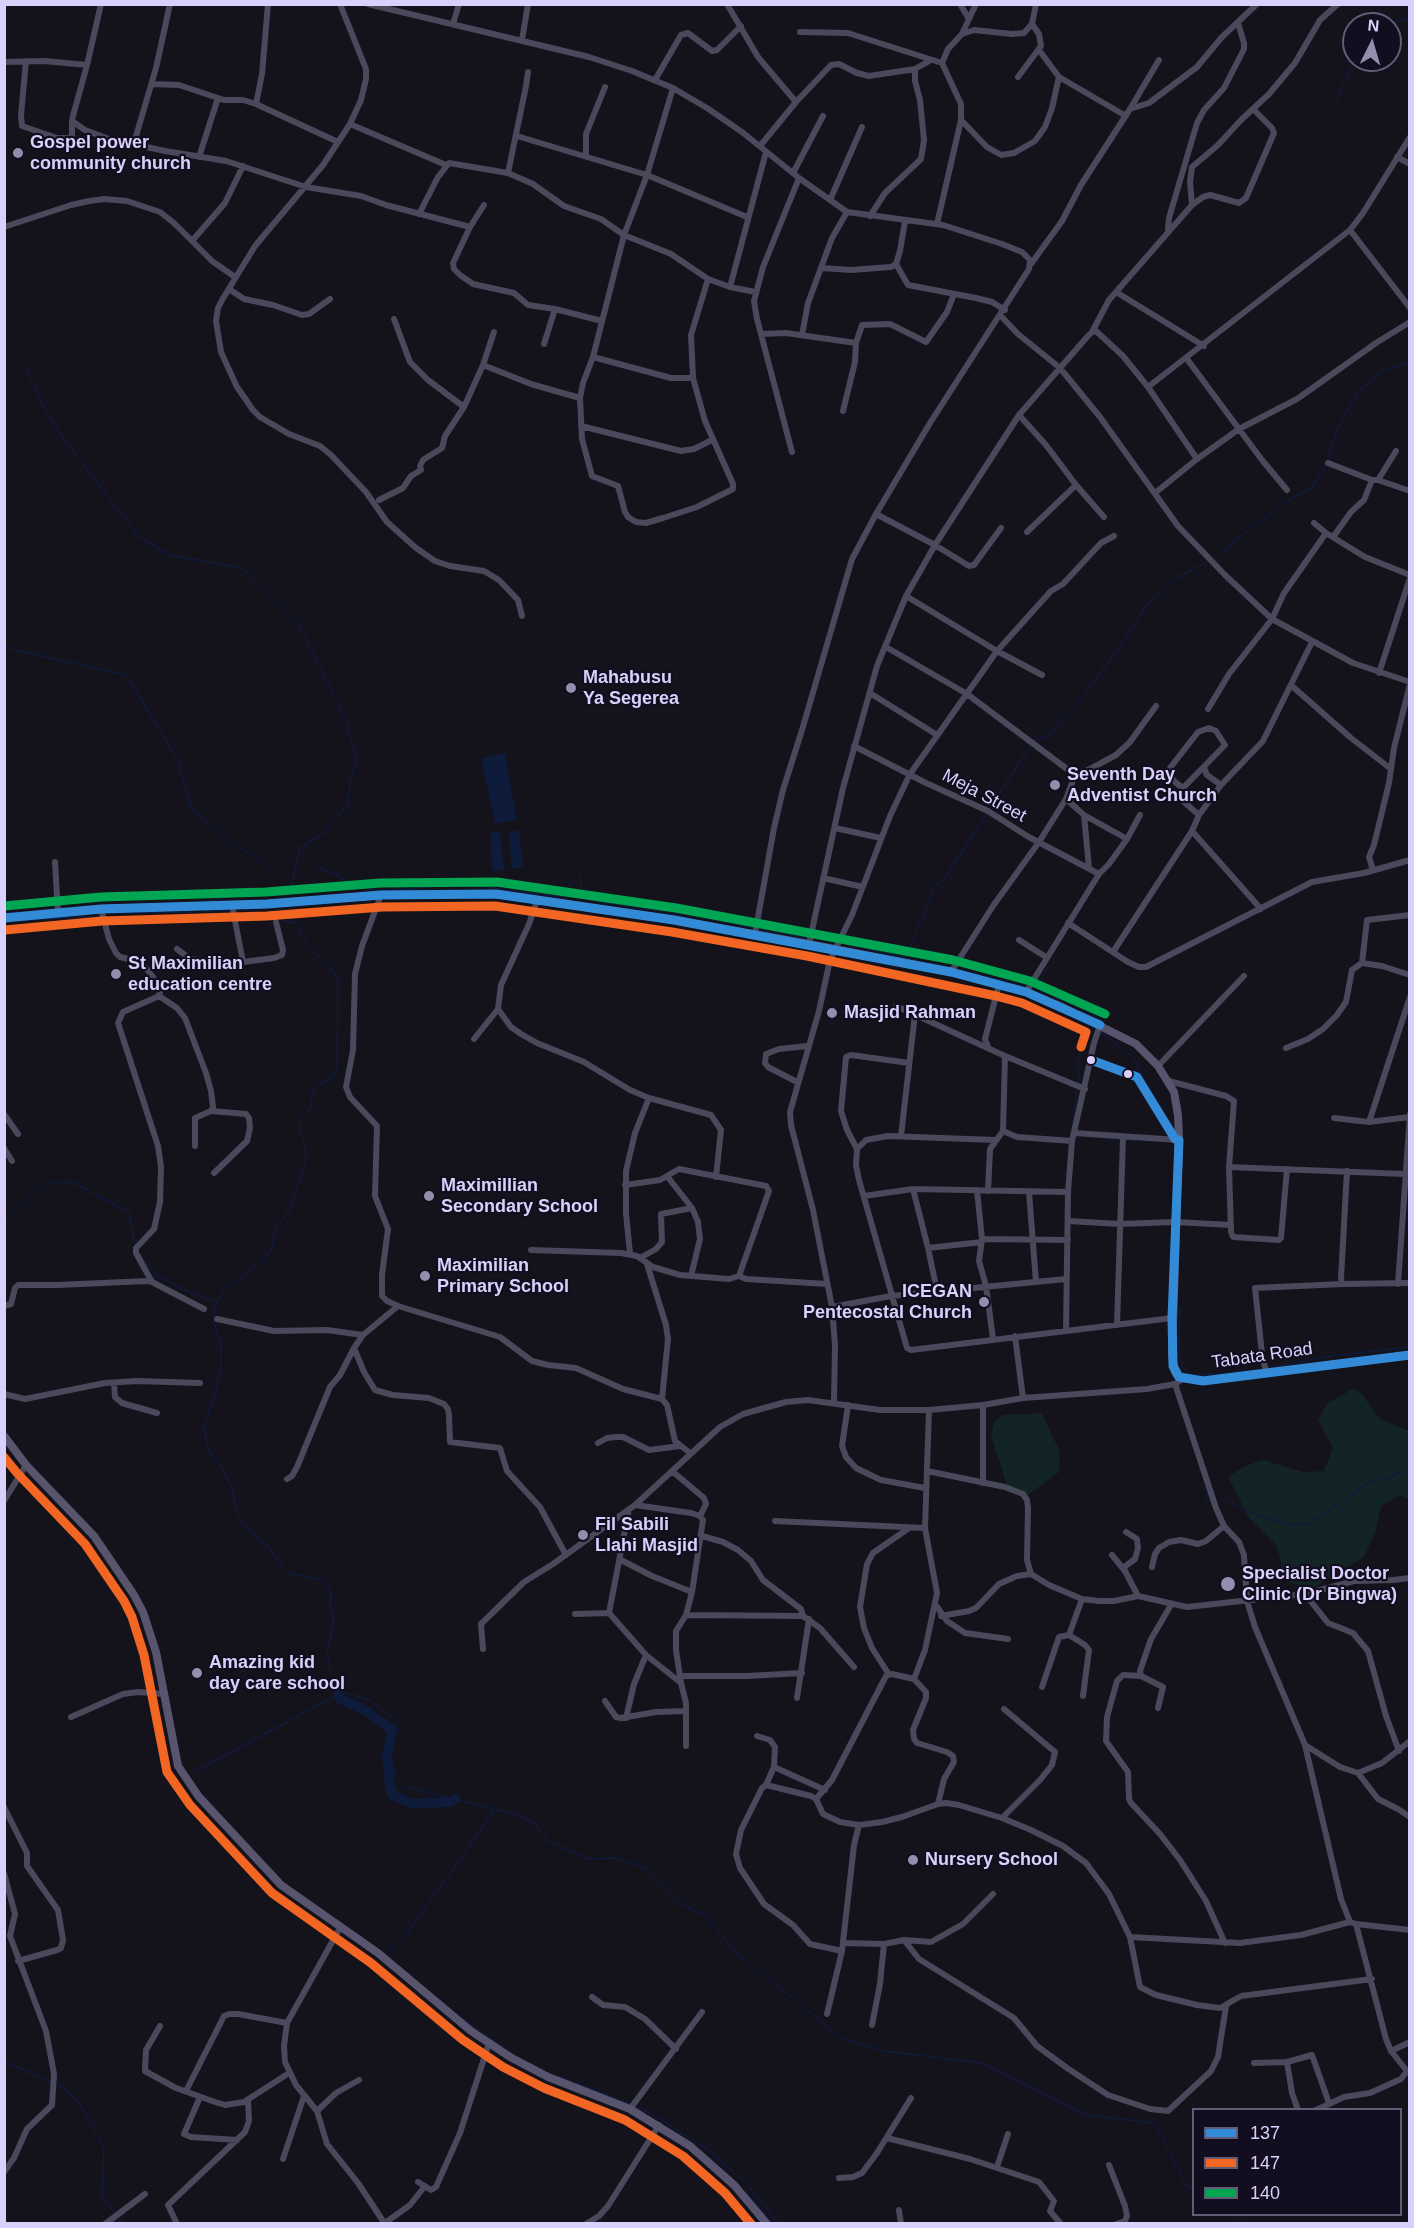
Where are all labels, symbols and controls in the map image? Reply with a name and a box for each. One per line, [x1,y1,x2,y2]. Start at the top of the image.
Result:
north arrow [1342,12,1402,72]
text: N [1367,17,1380,35]
place label: Gospel power community church [30,132,191,174]
marker: Gospel power community church [11,146,25,160]
place label: Mahabusu Ya Segerea [583,667,679,710]
marker: Mahabusu Ya Segerea [564,681,578,695]
place label: Seventh Day Adventist Church [1067,764,1217,806]
street label: Meja Street [938,765,1030,827]
marker: Seventh Day Adventist Church [1048,778,1062,792]
place label: St Maximilian education centre [128,953,272,996]
marker: St Maximilian education centre [109,967,123,981]
place label: Masjid Rahman [844,1002,976,1024]
marker: Masjid Rahman [825,1006,839,1020]
unlabelled marker [1085,1054,1097,1066]
unlabelled marker [1122,1068,1134,1080]
place label: Maximillian Secondary School [441,1175,598,1218]
marker: Maximillian Secondary School [422,1189,436,1203]
place label: Maximilian Primary School [437,1255,569,1298]
marker: Maximilian Primary School [418,1269,432,1283]
place label: ICEGAN Pentecostal Church [803,1281,972,1324]
marker: ICEGAN Pentecostal Church [977,1295,991,1309]
street label: Tabata Road [1210,1338,1314,1374]
place label: Fil Sabili Llahi Masjid [595,1514,698,1556]
marker: Fil Sabili Llahi Masjid [576,1528,590,1542]
place label: Specialist Doctor Clinic (Dr Bingwa) [1242,1563,1397,1606]
marker: Specialist Doctor Clinic (Dr Bingwa) [1219,1575,1237,1593]
place label: Amazing kid day care school [209,1652,345,1694]
marker: Amazing kid day care school [190,1666,204,1680]
place label: Nursery School [925,1849,1058,1871]
marker: Nursery School [906,1853,920,1867]
legend [1192,2108,1402,2216]
text: 137 [1250,2123,1280,2143]
text: 147 [1250,2153,1280,2173]
text: 140 [1250,2183,1280,2203]

